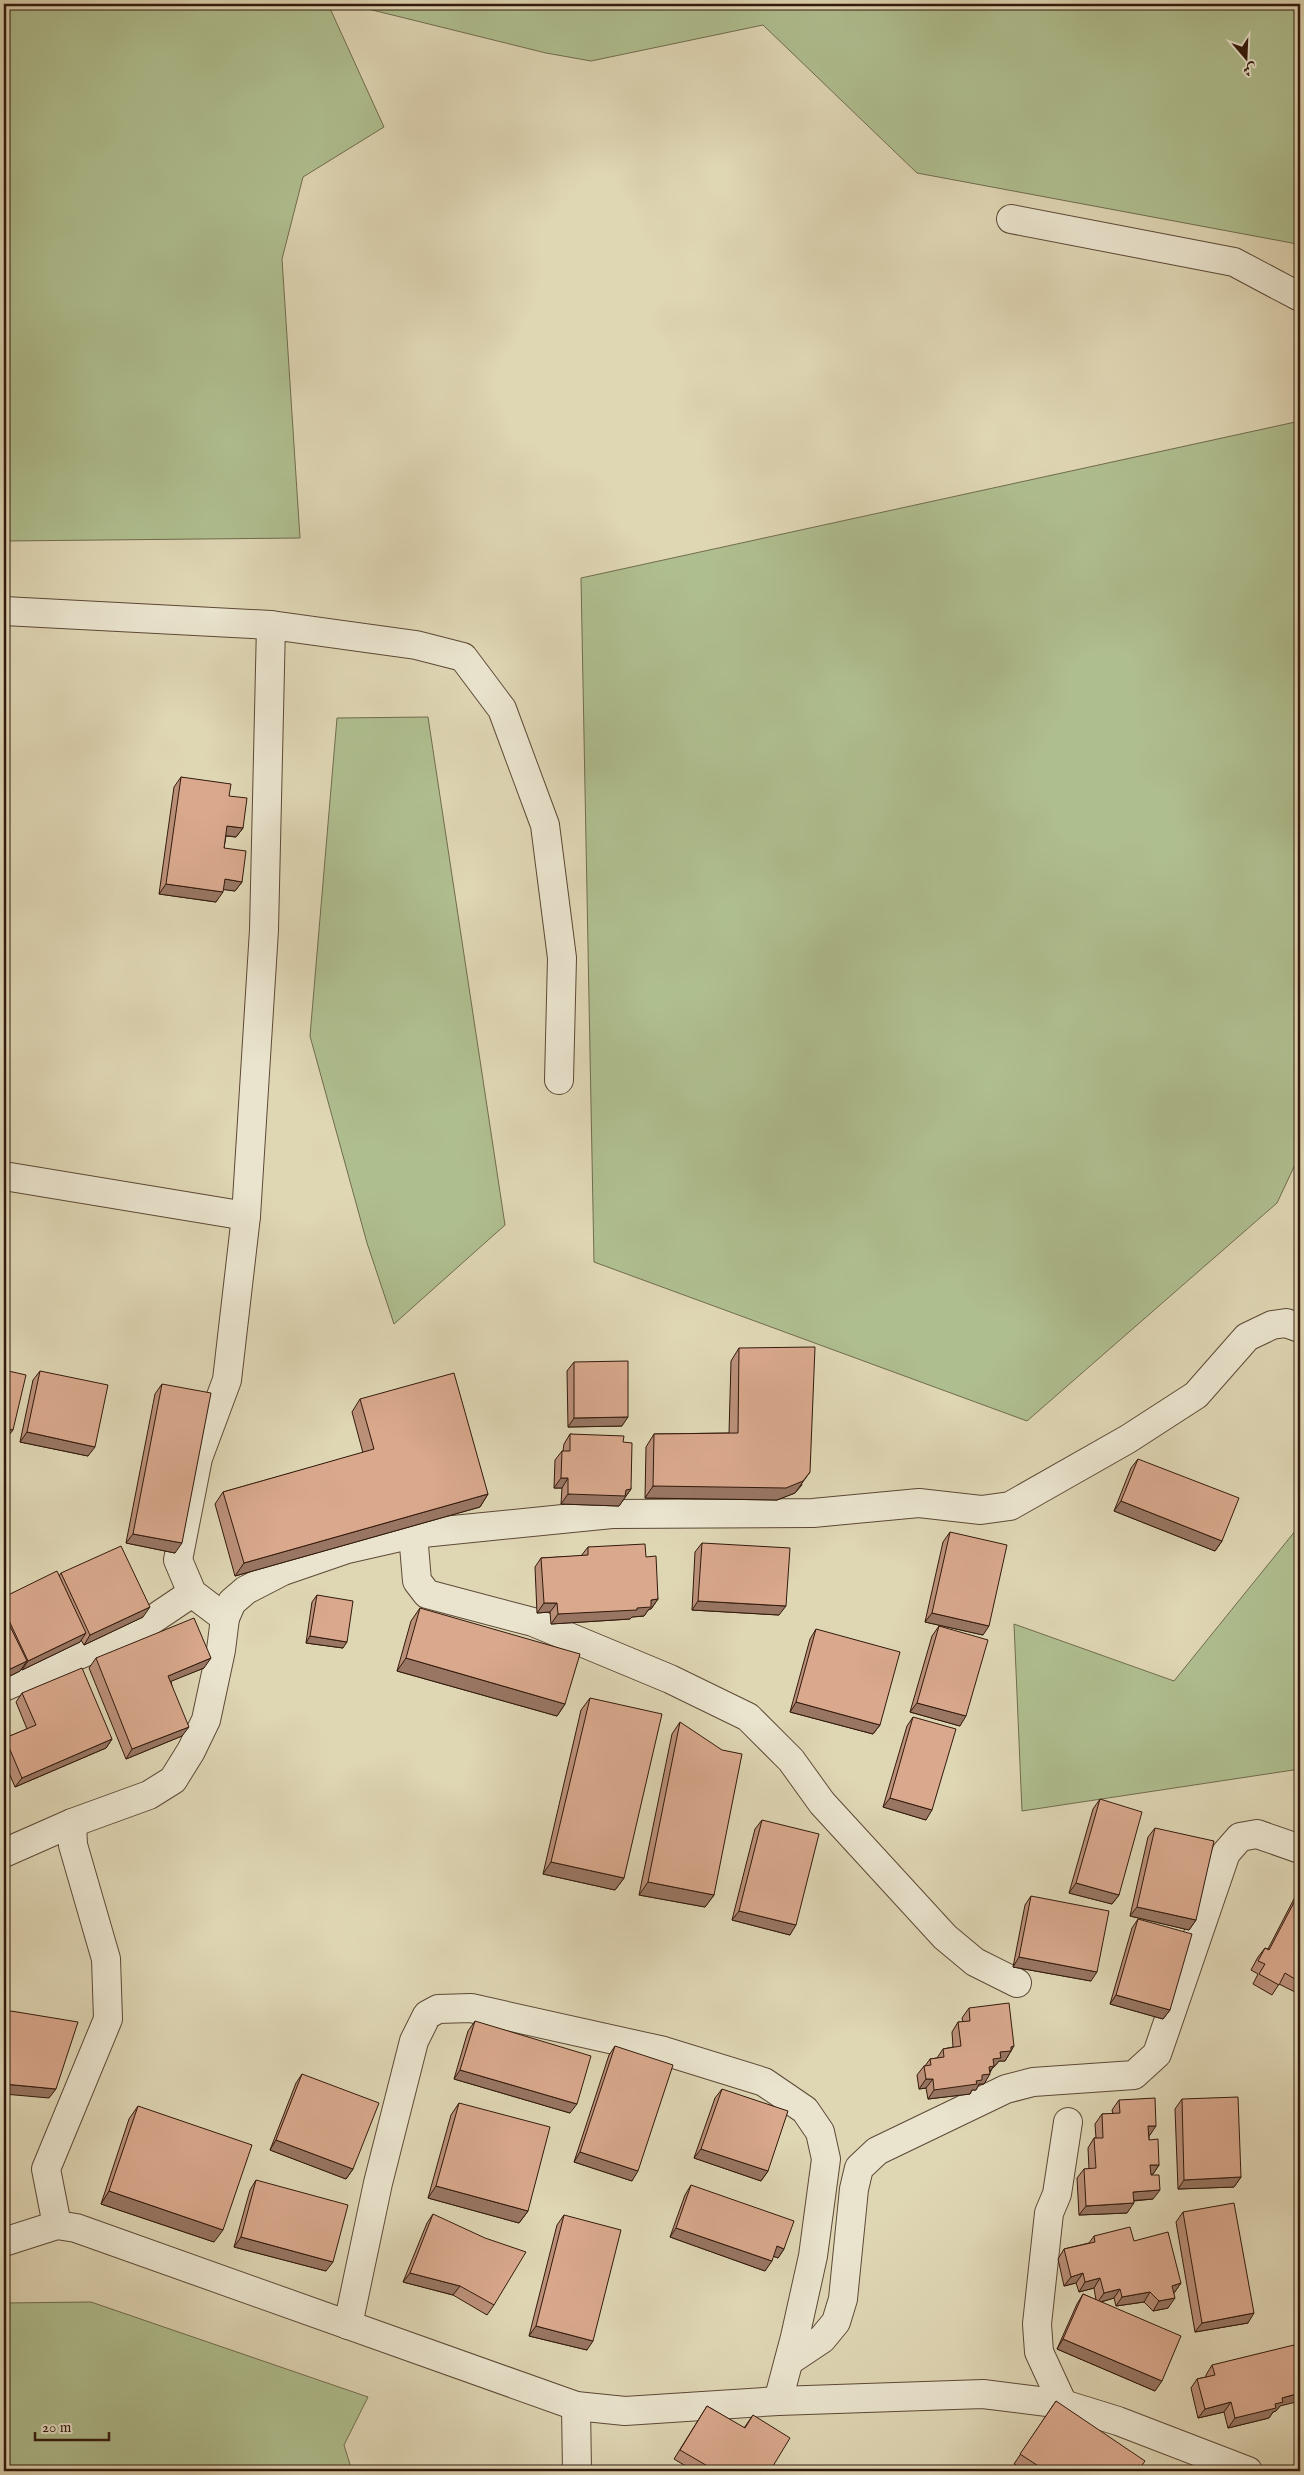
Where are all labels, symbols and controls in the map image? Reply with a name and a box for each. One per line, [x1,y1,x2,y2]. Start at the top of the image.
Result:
north arrow [1222,32,1272,82]
text: ش [1240,59,1259,80]
scale bar [35,2410,109,2442]
text: 20 m [42,2418,72,2437]

